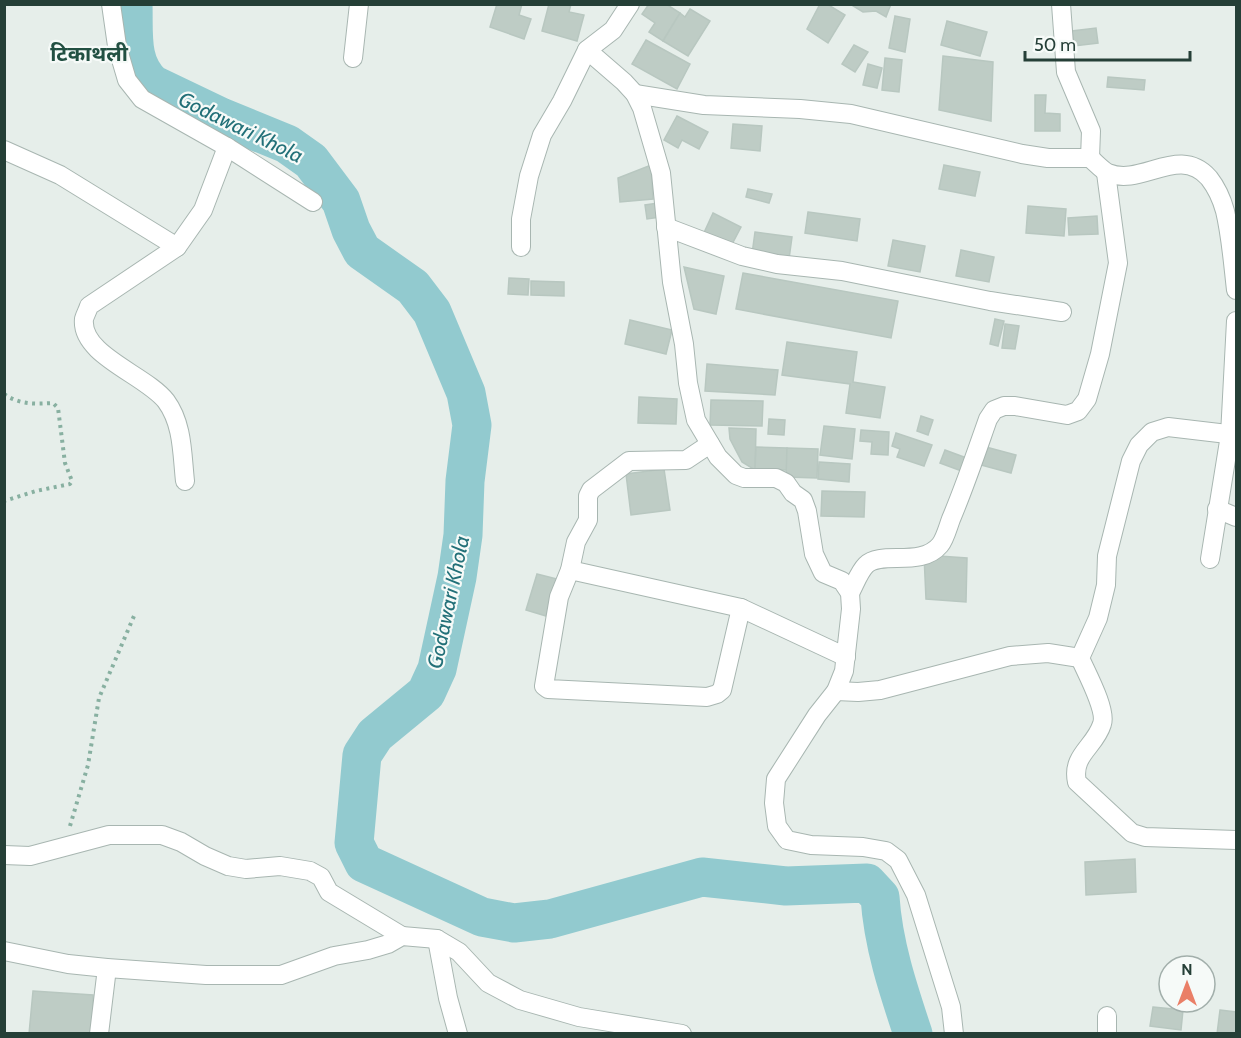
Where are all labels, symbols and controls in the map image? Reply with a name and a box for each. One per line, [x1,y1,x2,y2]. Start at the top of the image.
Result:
scale bar [1025,24,1190,62]
text: 50 m [1034,34,1076,56]
district label: टिकाथली [50,41,129,66]
water label: Godawari Khola [175,86,307,168]
water label: Godawari Khola [422,533,474,671]
north arrow [1157,954,1217,1014]
text: N [1181,960,1193,979]

